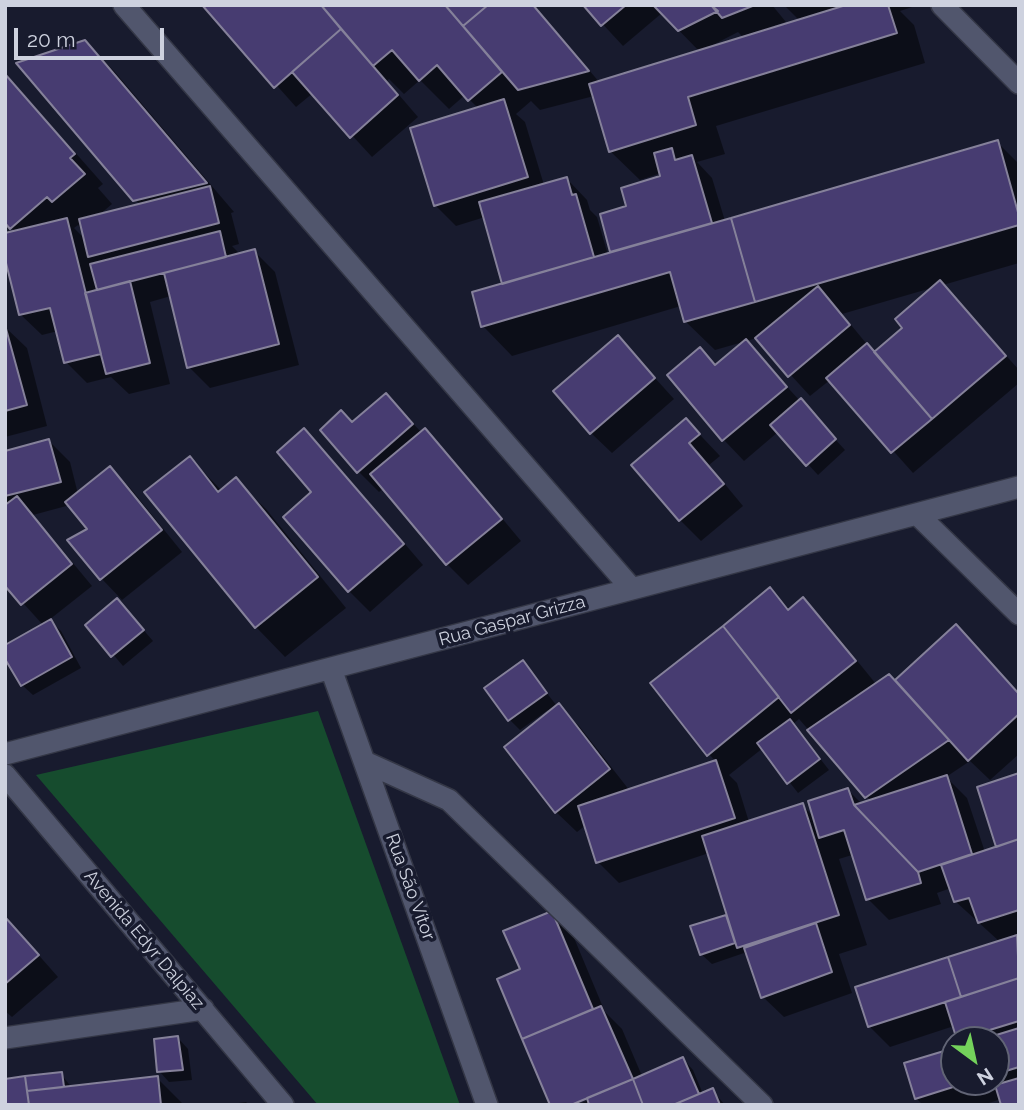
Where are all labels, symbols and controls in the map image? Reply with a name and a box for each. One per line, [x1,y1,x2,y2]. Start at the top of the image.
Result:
scale bar [18,14,168,58]
text: 20 m [27,27,75,52]
street label: Rua Gaspar Grizza [436,591,588,651]
street label: Rua São Vítor [381,831,439,943]
street label: Avenida Edyr Dalpiaz [79,866,209,1014]
north arrow [940,1026,1010,1096]
text: N [973,1064,997,1090]

